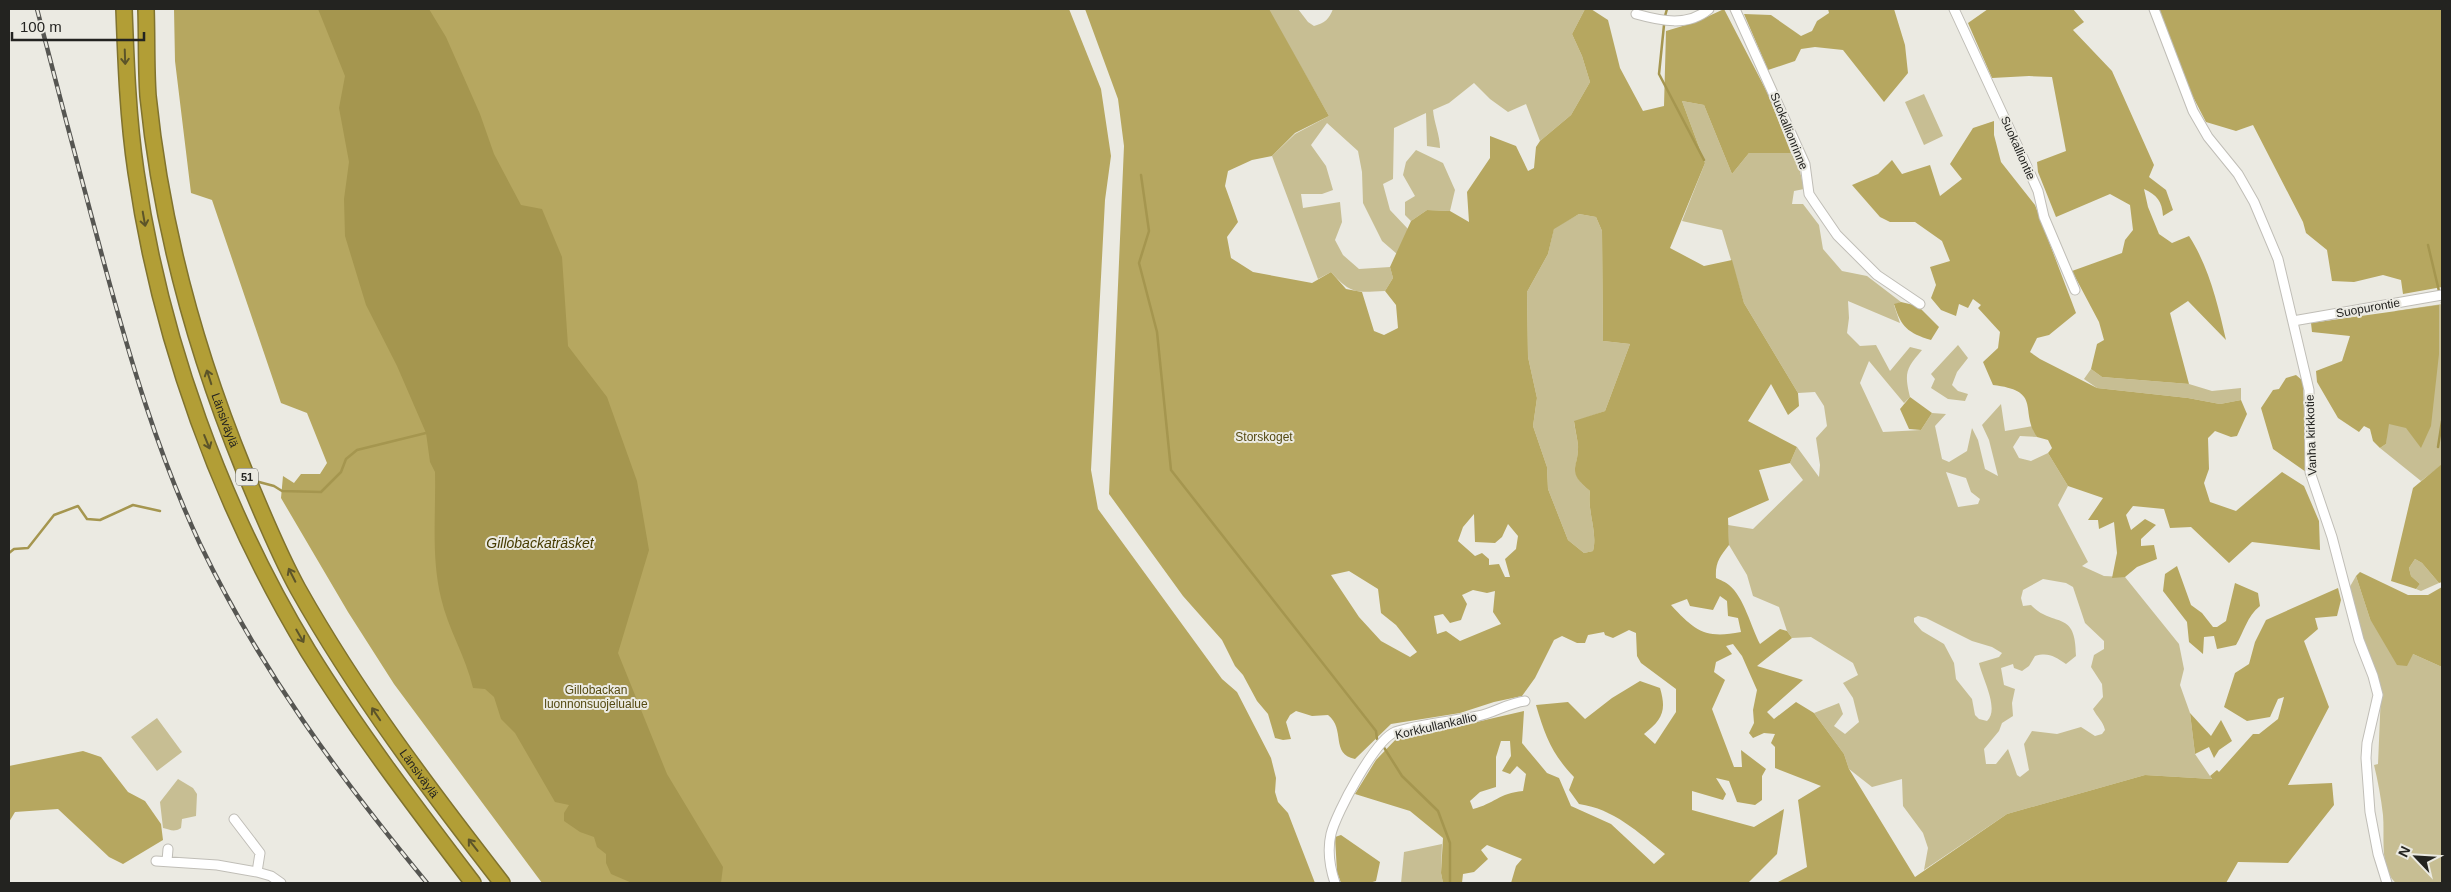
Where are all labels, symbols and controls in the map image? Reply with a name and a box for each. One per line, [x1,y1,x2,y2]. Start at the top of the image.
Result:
scale bar [12,10,145,42]
text: 100 m [20,18,62,35]
one-way arrow [121,49,130,65]
street label: Suokallionrinne [1767,90,1811,172]
street label: Suokalliontie [1998,114,2038,182]
one-way arrow [140,210,150,226]
street label: Suopurontie [2335,295,2401,321]
one-way arrow [204,370,213,385]
street label: Länsiväylä [208,391,241,450]
street label: Vanha kirkkotie [2303,394,2319,476]
park label: Storskoget [1235,430,1293,444]
one-way arrow [203,434,213,449]
road number: 51 [236,468,258,486]
water label: Gillobackaträsket [486,535,595,551]
one-way arrow [286,568,296,583]
one-way arrow [295,628,305,643]
park label: Gillobackan luonnonsuojelualue [544,683,648,711]
one-way arrow [371,707,381,721]
street label: Korkkullankallio [1394,710,1479,742]
street label: Länsiväylä [397,747,442,801]
north arrow [2391,832,2441,882]
one-way arrow [467,839,478,852]
text: N [2395,844,2414,859]

